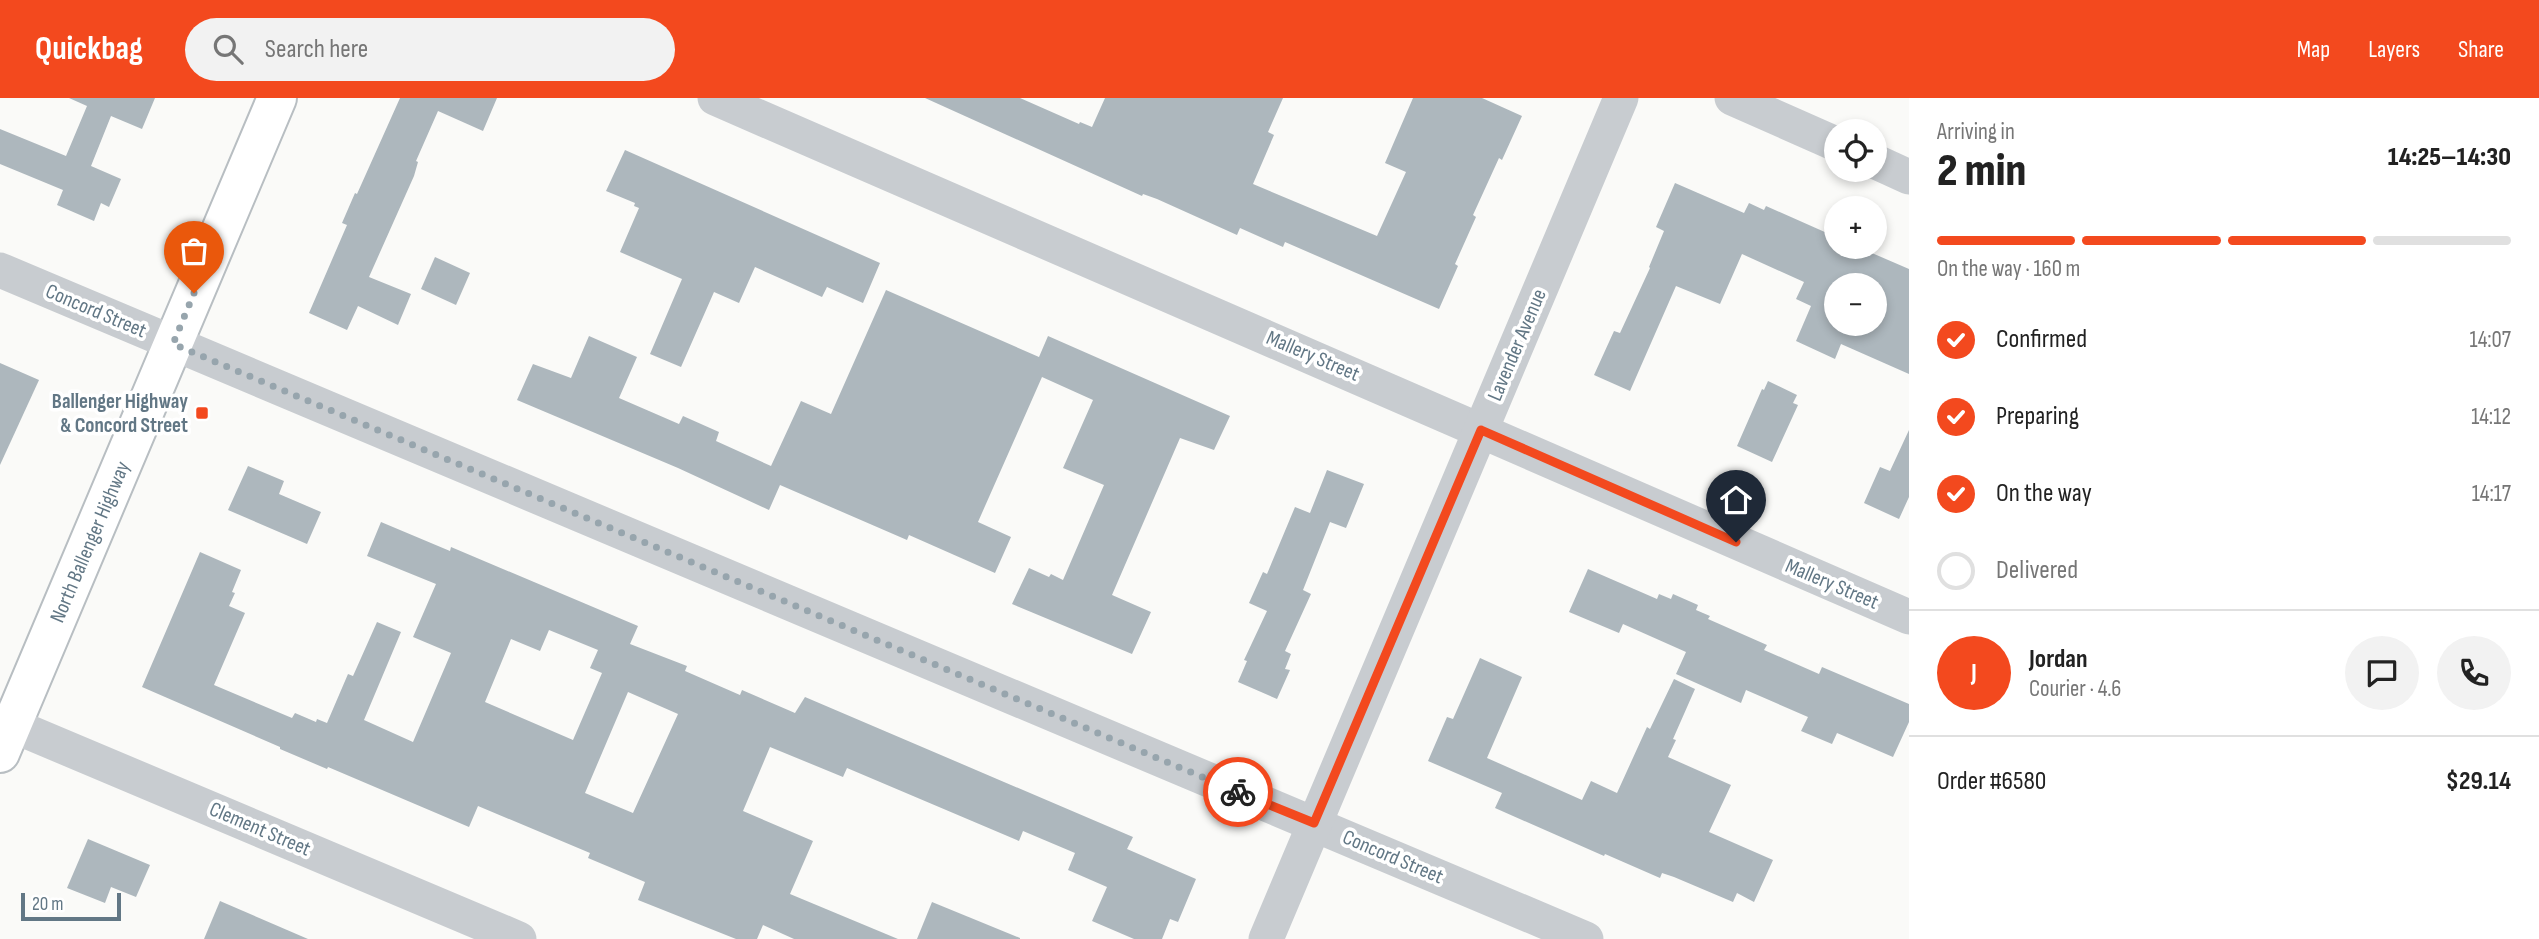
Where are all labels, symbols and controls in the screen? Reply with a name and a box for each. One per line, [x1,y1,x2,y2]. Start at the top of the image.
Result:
search box [185,18,675,81]
text: Quickbag [35,29,143,69]
icon: search [209,30,247,68]
text: Search here [265,34,368,65]
text: Map [2297,35,2330,64]
text: Layers [2368,35,2420,64]
text: Share [2458,35,2504,64]
text: Arriving in [1937,118,2015,146]
map controls [1824,119,1887,336]
button: locate [1824,119,1887,182]
text: 14:25–14:30 [2388,142,2511,173]
text: 2 min [1937,144,2026,199]
button: + [1824,196,1887,259]
pin [164,221,224,293]
icon: bag [175,232,213,270]
text: On the way · 160 m [1937,255,2080,283]
button: − [1824,273,1887,336]
street label: Concord Street [42,279,150,343]
street label: Lavender Avenue [1482,285,1552,405]
icon: check [1937,321,1975,359]
text: Confirmed [1996,324,2087,355]
street label: Mallery Street [1263,325,1363,387]
text: 14:07 [2470,326,2511,354]
place label: Ballenger Highway & Concord Street [52,389,188,438]
icon: check [1937,398,1975,436]
text: Preparing [1996,401,2079,432]
text: 14:12 [2471,403,2511,431]
marker: Ballenger Highway & Concord Street [194,405,210,421]
street label: North Ballenger Highway [45,458,135,626]
pin [1706,470,1766,542]
icon: check [1937,475,1975,513]
text: On the way [1996,478,2092,509]
text: 14:17 [2472,480,2511,508]
icon: home [1717,481,1755,519]
street label: Mallery Street [1782,553,1882,615]
text: Delivered [1996,555,2078,586]
button: chat [2345,636,2419,710]
button: phone [2437,636,2511,710]
text: Jordan [2029,644,2087,675]
text: J [1971,658,1977,689]
text: Courier · 4.6 [2029,675,2121,703]
courier [1203,757,1273,827]
text: Order #6580 [1937,766,2046,797]
text: $29.14 [2446,766,2511,797]
icon: bike [1219,773,1257,811]
street label: Clement Street [206,796,314,862]
street label: Concord Street [1339,825,1447,889]
scale bar [21,890,121,922]
text: 20 m [32,893,64,916]

